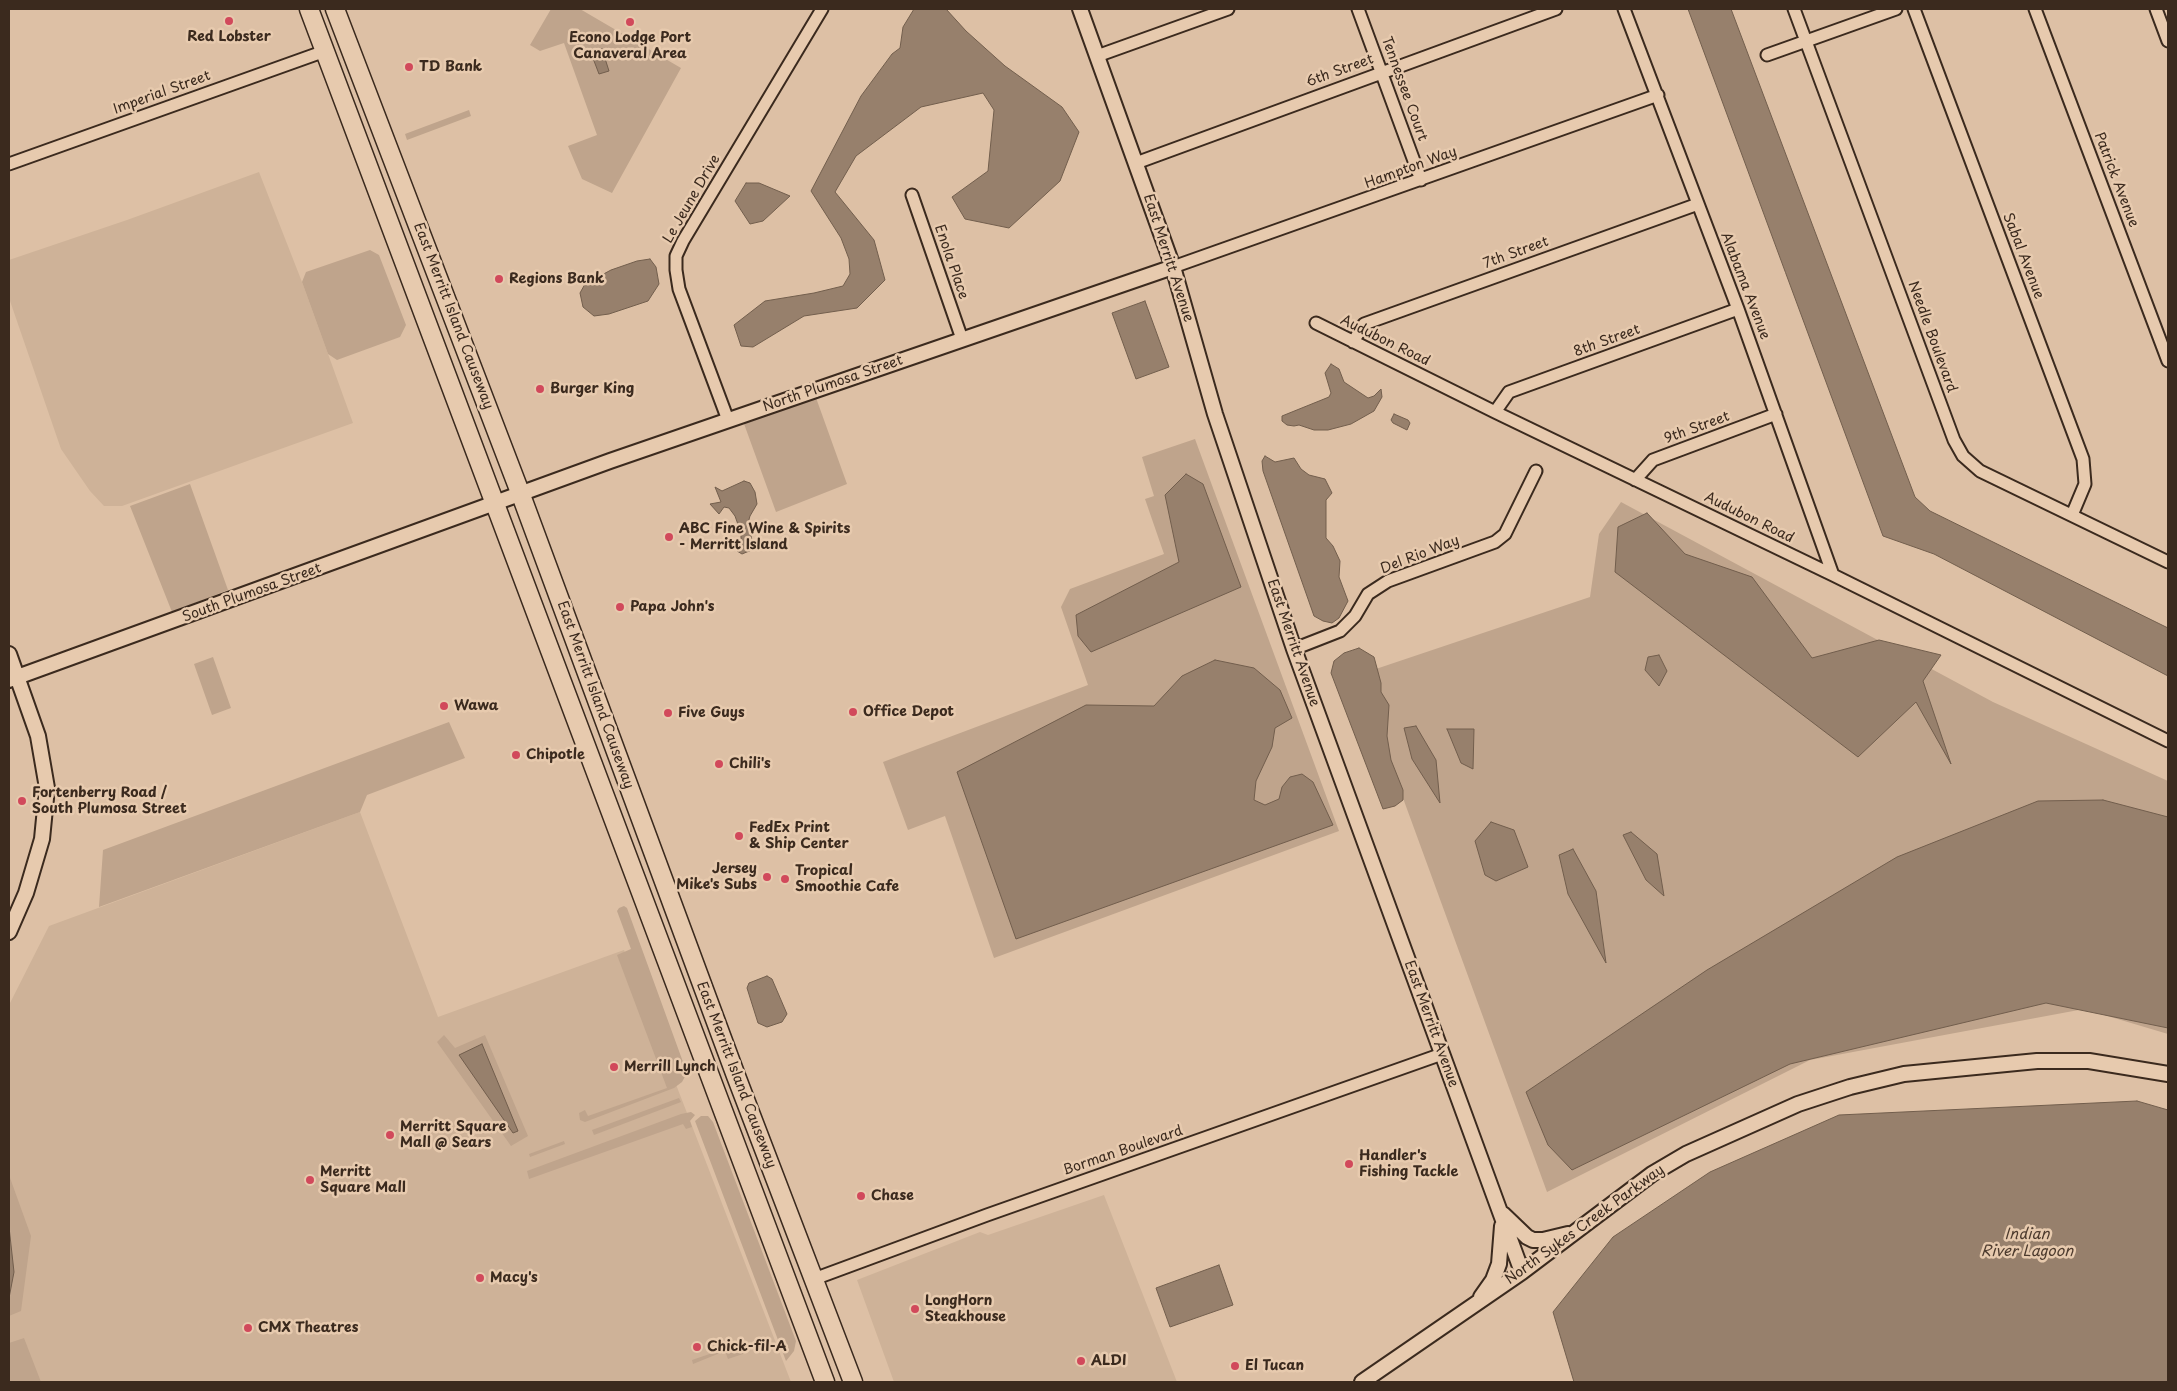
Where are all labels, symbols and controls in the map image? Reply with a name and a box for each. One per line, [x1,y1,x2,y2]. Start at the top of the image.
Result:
marker: Red Lobster [223,15,235,27]
marker: Econo Lodge Port Canaveral Area [624,16,636,28]
place label: Red Lobster [187,29,271,45]
place label: Econo Lodge Port Canaveral Area [569,30,691,62]
street label: Tennessee Court [1377,35,1431,143]
street label: 6th Street [1304,51,1376,91]
place label: TD Bank [419,59,482,75]
marker: TD Bank [403,61,415,73]
street label: Imperial Street [111,68,213,118]
street label: Patrick Avenue [2090,130,2142,230]
street label: Hampton Way [1363,144,1459,192]
street label: Le Jeune Drive [660,152,724,246]
street label: East Merritt Avenue [1139,192,1197,324]
street label: Sabal Avenue [1999,210,2047,302]
street label: East Merritt Island Causeway [410,220,496,412]
street label: Enola Place [930,223,972,301]
street label: Alabama Avenue [1717,230,1773,342]
street label: 7th Street [1481,233,1551,273]
place label: Regions Bank [509,271,604,287]
marker: Regions Bank [493,273,505,285]
street label: Needle Boulevard [1904,279,1960,395]
street label: Audubon Road [1338,312,1432,370]
street label: 8th Street [1572,321,1642,361]
street label: North Plumosa Street [761,352,905,416]
place label: Burger King [550,381,634,397]
marker: Burger King [534,383,546,395]
street label: 9th Street [1662,408,1732,448]
street label: Audubon Road [1702,489,1796,547]
place label: ABC Fine Wine & Spirits - Merritt Island [679,521,850,554]
marker: ABC Fine Wine & Spirits - Merritt Island [663,531,675,543]
street label: Del Rio Way [1378,532,1462,578]
street label: South Plumosa Street [180,560,324,626]
street label: East Merritt Avenue [1263,577,1323,709]
street label: East Merritt Island Causeway [553,599,637,791]
place label: Papa John's [630,599,714,615]
marker: Papa John's [614,601,626,613]
place label: Wawa [454,698,499,714]
marker: Wawa [438,700,450,712]
place label: Office Depot [863,704,954,720]
place label: Five Guys [678,705,745,721]
marker: Office Depot [847,706,859,718]
marker: Five Guys [662,707,674,719]
place label: Chipotle [526,747,585,763]
marker: Chipotle [510,749,522,761]
place label: Chili's [729,756,771,772]
marker: Chili's [713,758,725,770]
place label: Fortenberry Road / South Plumosa Street [32,785,187,818]
marker: Fortenberry Road / South Plumosa Street [16,795,28,807]
place label: FedEx Print & Ship Center [749,820,849,852]
marker: FedEx Print & Ship Center [733,830,745,842]
place label: Jersey Mike's Subs [676,861,757,894]
place label: Tropical Smoothie Cafe [795,863,899,896]
marker: Jersey Mike's Subs [761,871,773,883]
marker: Tropical Smoothie Cafe [779,873,791,885]
street label: East Merritt Avenue [1400,958,1462,1090]
street label: East Merritt Island Causeway [693,979,779,1171]
place label: Merrill Lynch [624,1059,716,1075]
marker: Merrill Lynch [608,1061,620,1073]
place label: Merritt Square Mall @ Sears [400,1119,506,1152]
street label: Borman Boulevard [1061,1123,1185,1179]
marker: Merritt Square Mall @ Sears [384,1129,396,1141]
place label: Handler's Fishing Tackle [1359,1148,1458,1180]
marker: Handler's Fishing Tackle [1343,1158,1355,1170]
street label: North Sykes Creek Parkway [1502,1162,1668,1288]
place label: Merritt Square Mall [320,1164,406,1196]
marker: Merritt Square Mall [304,1174,316,1186]
place label: Chase [871,1188,914,1204]
marker: Chase [855,1190,867,1202]
water label: Indian River Lagoon [1981,1226,2073,1261]
place label: Macy's [490,1270,538,1286]
marker: Macy's [474,1272,486,1284]
place label: LongHorn Steakhouse [925,1293,1006,1325]
marker: LongHorn Steakhouse [909,1303,921,1315]
place label: CMX Theatres [258,1320,358,1336]
marker: CMX Theatres [242,1322,254,1334]
place label: Chick-fil-A [707,1339,787,1355]
marker: Chick-fil-A [691,1341,703,1353]
place label: ALDI [1091,1353,1126,1369]
marker: ALDI [1075,1355,1087,1367]
place label: El Tucan [1245,1358,1304,1374]
marker: El Tucan [1229,1360,1241,1372]

